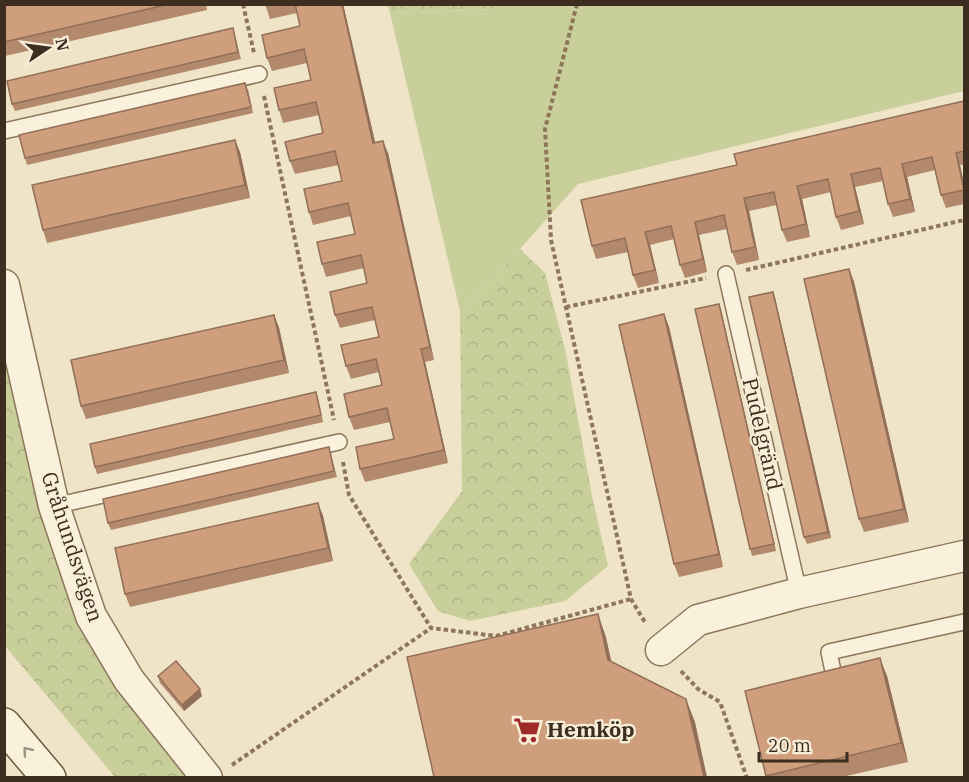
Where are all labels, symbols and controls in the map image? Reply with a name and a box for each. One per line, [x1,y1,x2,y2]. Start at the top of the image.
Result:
north arrow [18,18,78,78]
text: N [51,36,74,53]
street label: Pudelgränd [736,375,790,493]
street label: Gråhundsvägen [35,468,110,625]
supermarket icon: Hemköp [512,715,542,745]
place label: Hemköp [547,715,635,743]
scale bar [759,725,848,763]
text: 20 m [768,734,811,757]
one-way arrow [23,747,34,758]

